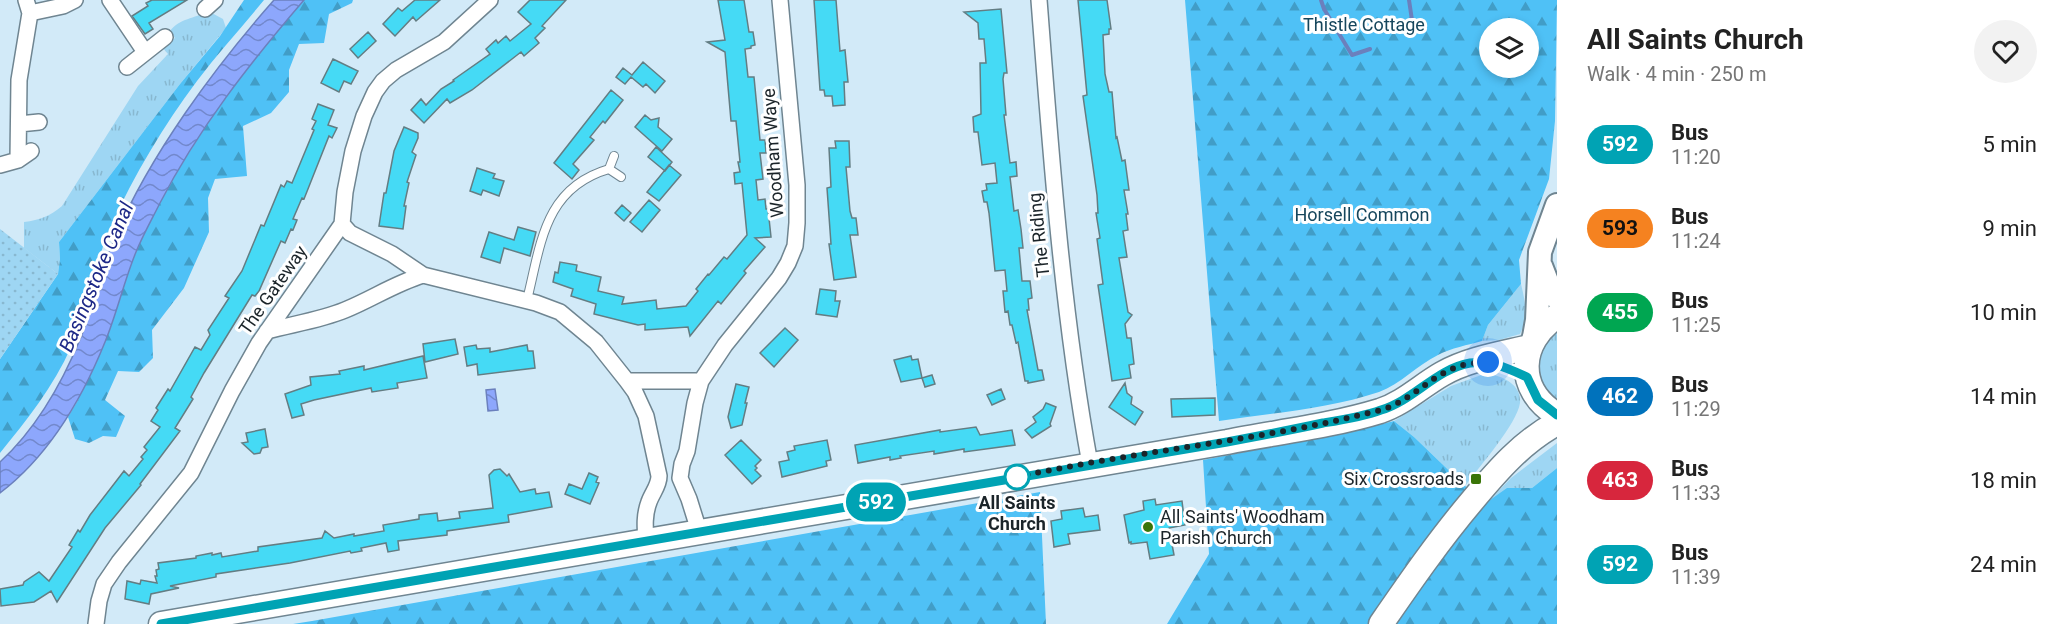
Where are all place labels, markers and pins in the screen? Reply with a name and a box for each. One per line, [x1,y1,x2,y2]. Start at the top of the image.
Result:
marker: All Saints Church [1004,464,1030,490]
place label: Six Crossroads [1344,468,1464,489]
marker: Six Crossroads [1469,472,1483,486]
place label: All Saints Church [978,492,1056,534]
place label: All Saints' Woodham Parish Church [1160,506,1324,548]
marker: All Saints' Woodham Parish Church [1141,520,1155,534]

